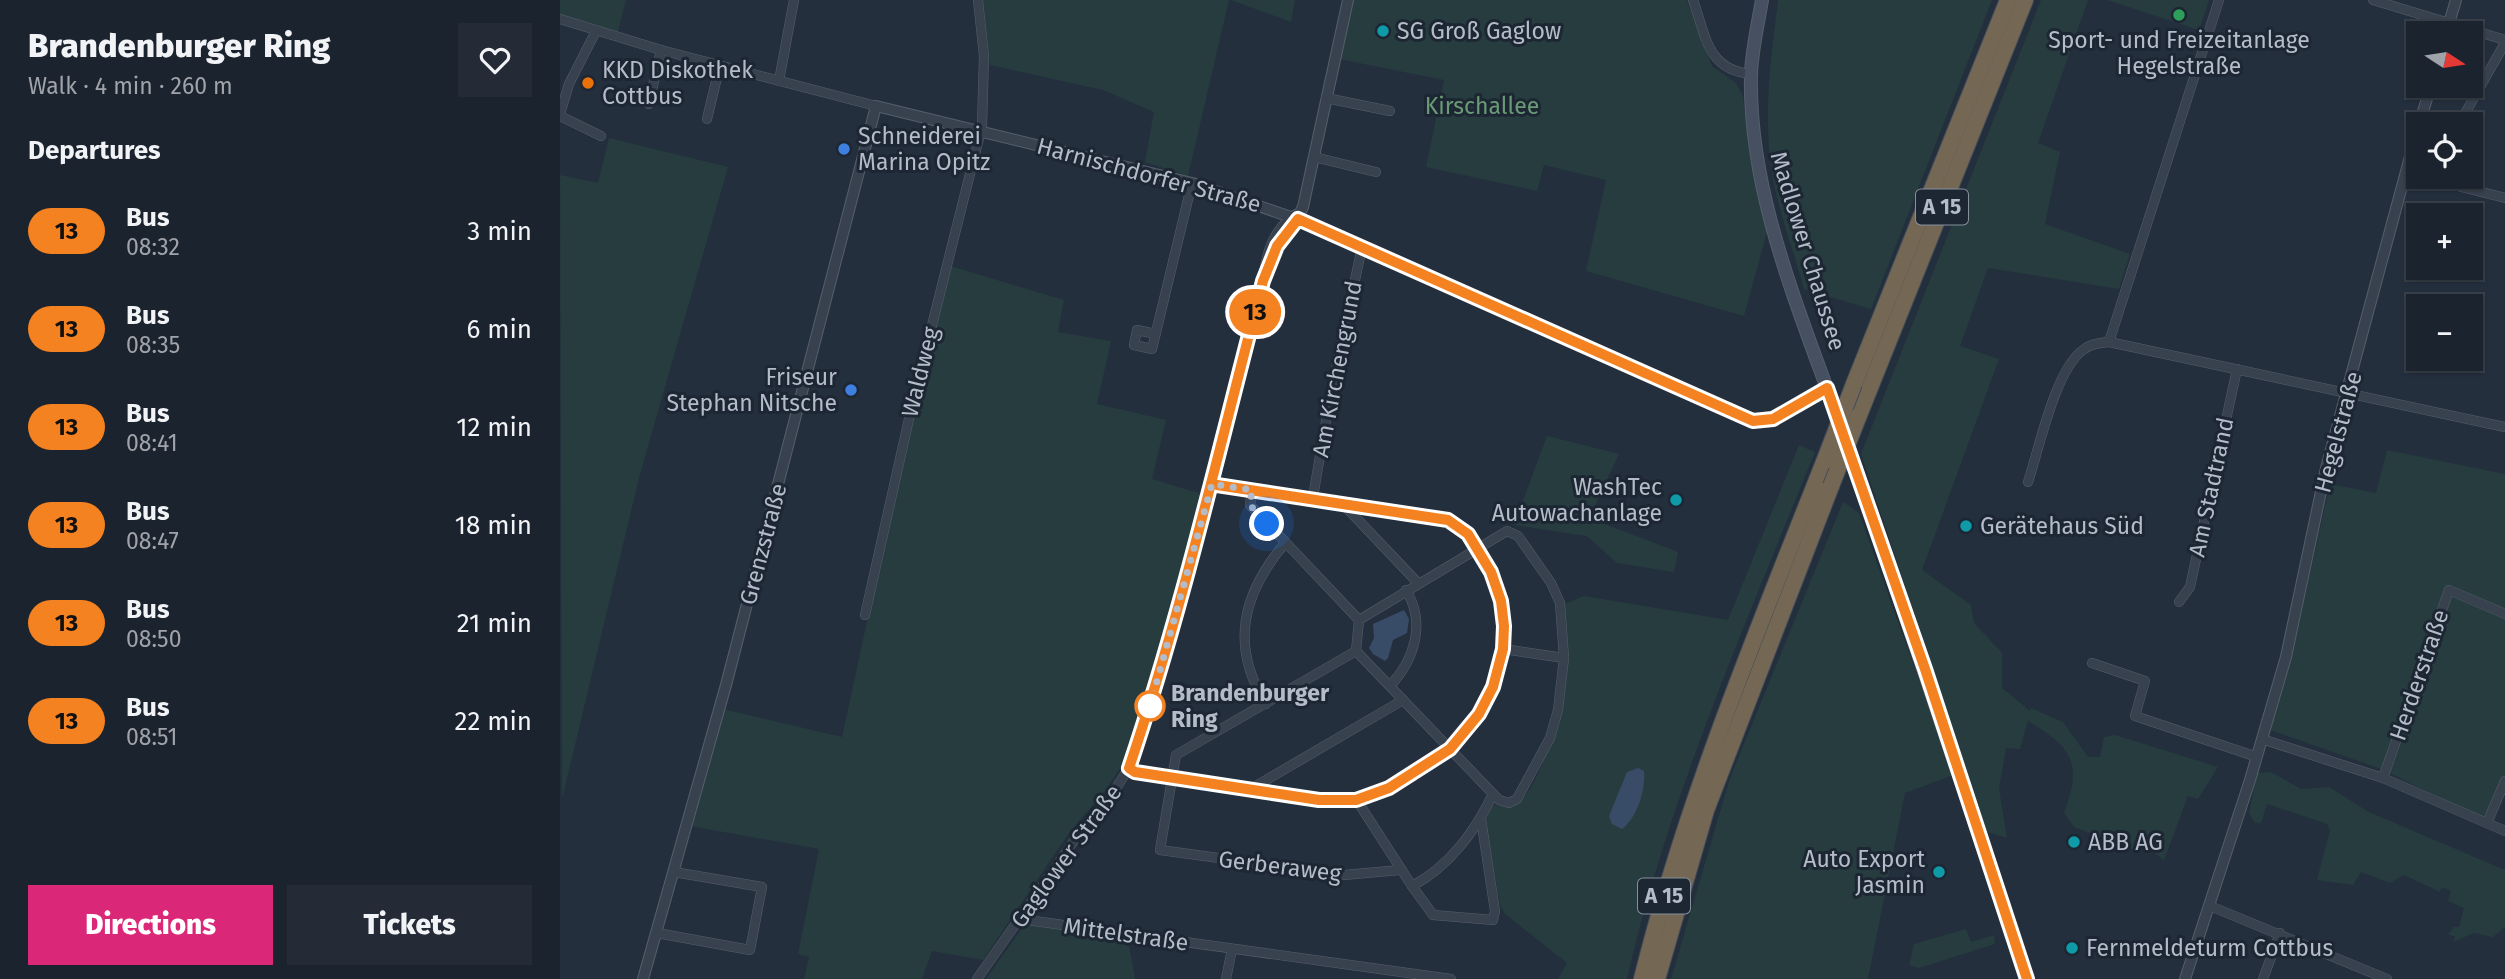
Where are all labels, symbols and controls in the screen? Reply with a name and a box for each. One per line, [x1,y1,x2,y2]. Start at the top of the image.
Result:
marker: Sport- und Freizeitanlage Hegelstraße [2171,7,2187,23]
place label: SG Groß Gaglow [1397,17,1562,45]
north arrow [2406,21,2483,98]
map controls [2406,21,2483,371]
button: heart [458,23,532,97]
marker: SG Groß Gaglow [1375,23,1391,39]
text: Brandenburger Ring [28,26,331,66]
place label: Sport- und Freizeitanlage Hegelstraße [2048,26,2310,80]
place label: KKD Diskothek Cottbus [602,56,753,110]
text: Walk · 4 min · 260 m [28,72,233,100]
marker: KKD Diskothek Cottbus [580,75,596,91]
park label: Kirschallee [1425,92,1539,120]
button: locate [2406,112,2483,189]
place label: Schneiderei Marina Opitz [858,122,990,176]
street label: Harnischdorfer Straße [1034,132,1264,218]
text: Departures [28,135,161,166]
marker: Schneiderei Marina Opitz [836,141,852,157]
street label: Madlower Chaussee [1764,148,1852,354]
road number: A 15 [1916,190,1968,224]
text: Bus [126,202,169,233]
button: + [2406,203,2483,280]
text: 3 min [467,216,532,247]
text: 13 [55,217,78,245]
text: 08:32 [126,233,180,261]
street label: Am Kirchengrund [1306,278,1368,460]
line badge: 13 [1224,289,1286,335]
button: − [2406,294,2483,371]
text: 13 [1243,298,1267,326]
text: Bus [126,300,169,331]
text: 6 min [466,314,532,345]
text: 13 [55,315,78,343]
street label: Waldweg [895,324,945,420]
text: 08:35 [126,331,180,359]
place label: Friseur Stephan Nitsche [667,363,837,417]
street label: Hegelstraße [2308,368,2368,496]
marker: Friseur Stephan Nitsche [843,382,859,398]
text: Bus [126,398,169,429]
text: 12 min [456,412,532,443]
text: 13 [55,413,78,441]
street label: Am Stadtrand [2183,415,2239,559]
text: 08:41 [126,429,178,457]
place label: WashTec Autowachanlage [1492,473,1662,527]
street label: Grenzstraße [733,480,793,608]
marker: WashTec Autowachanlage [1668,492,1684,508]
text: Bus [126,496,169,527]
your location [1249,506,1284,541]
text: 18 min [455,510,532,541]
text: 13 [55,511,78,539]
place label: Gerätehaus Süd [1980,512,2144,540]
marker: Gerätehaus Süd [1958,518,1974,534]
text: 08:47 [126,527,179,555]
text: Bus [126,594,169,625]
street label: Herderstraße [2383,606,2455,744]
text: 21 min [457,608,532,639]
text: 13 [55,609,78,637]
text: 08:50 [126,625,181,653]
place label: Brandenburger Ring [1171,679,1330,733]
marker: Brandenburger Ring [1135,691,1165,721]
text: Bus [126,692,169,723]
text: 22 min [455,706,532,737]
text: 13 [55,707,78,735]
text: 08:51 [126,723,177,751]
street label: Gaglower Straße [1005,779,1127,933]
place label: ABB AG [2088,828,2163,856]
marker: ABB AG [2066,834,2082,850]
street label: Gerberaweg [1217,845,1343,887]
place label: Auto Export Jasmin [1803,845,1926,899]
marker: Auto Export Jasmin [1931,864,1947,880]
road number: A 15 [1638,878,1690,914]
button: Directions [28,885,273,965]
button: Tickets [287,885,532,965]
street label: Mittelstraße [1062,911,1190,957]
place label: Fernmeldeturm Cottbus [2086,934,2333,962]
marker: Fernmeldeturm Cottbus [2064,940,2080,956]

